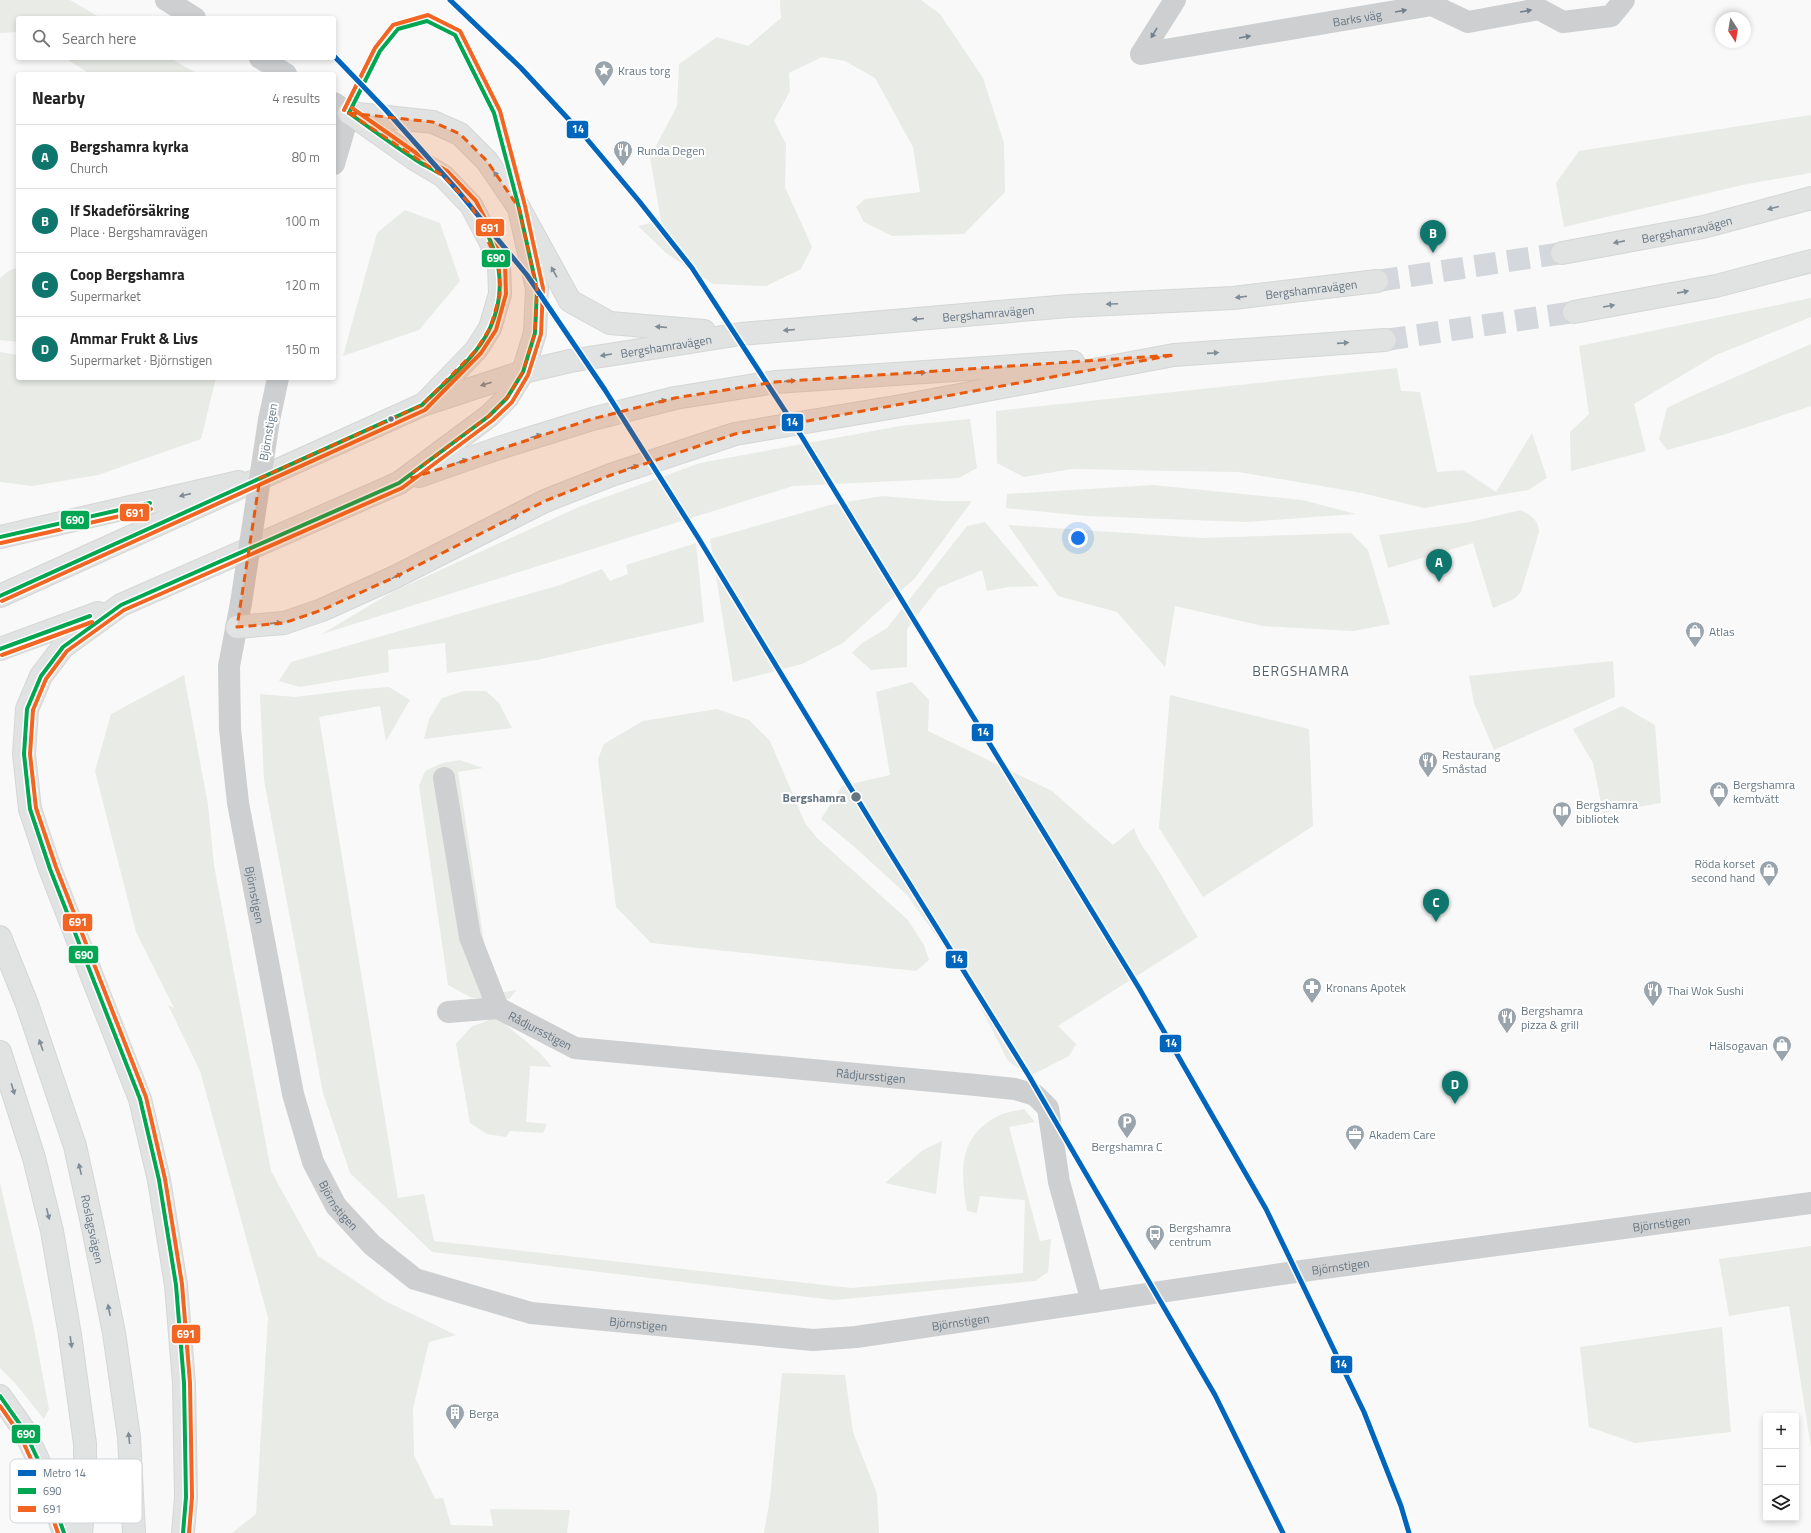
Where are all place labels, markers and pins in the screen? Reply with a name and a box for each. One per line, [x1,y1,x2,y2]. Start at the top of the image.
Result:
place icon: Kraus torg [593,59,615,87]
place label: Kraus torg [618,61,670,80]
restaurant icon: Runda Degen [612,139,634,167]
place label: Runda Degen [637,141,705,160]
pin: B [1420,220,1446,253]
unlabelled marker [386,414,396,424]
pin: A [1426,549,1452,582]
shop icon: Atlas [1684,620,1706,648]
place label: Atlas [1709,622,1735,641]
place label: Restaurang Småstad [1442,745,1500,778]
restaurant icon: Restaurang Småstad [1417,750,1439,778]
place label: Bergshamra kemtvätt [1733,775,1795,808]
shop icon: Bergshamra kemtvätt [1708,780,1730,808]
place label: Bergshamra [783,788,846,807]
marker: Bergshamra [849,790,863,804]
place label: Bergshamra bibliotek [1576,795,1638,828]
library icon: Bergshamra bibliotek [1551,800,1573,828]
place label: Röda korset second hand [1691,854,1756,887]
shop icon: Röda korset second hand [1758,859,1780,887]
pin: C [1423,889,1449,922]
pharmacy icon: Kronans Apotek [1301,976,1323,1004]
place label: Kronans Apotek [1326,978,1406,997]
restaurant icon: Thai Wok Sushi [1642,979,1664,1007]
place label: Thai Wok Sushi [1667,981,1744,1000]
place label: Bergshamra pizza & grill [1521,1001,1583,1034]
restaurant icon: Bergshamra pizza & grill [1496,1006,1518,1034]
shop icon: Hälsogavan [1771,1034,1793,1062]
place label: Hälsogavan [1709,1036,1768,1055]
pin: D [1442,1071,1468,1104]
parking icon: Bergshamra C [1116,1111,1138,1139]
office icon: Akadem Care [1344,1123,1366,1151]
place label: Akadem Care [1369,1125,1436,1144]
place label: Bergshamra C [1091,1137,1163,1156]
place label: Bergshamra centrum [1169,1218,1231,1251]
bus stop icon: Bergshamra centrum [1144,1223,1166,1251]
building icon: Berga [444,1402,466,1430]
place label: Berga [469,1404,499,1423]

